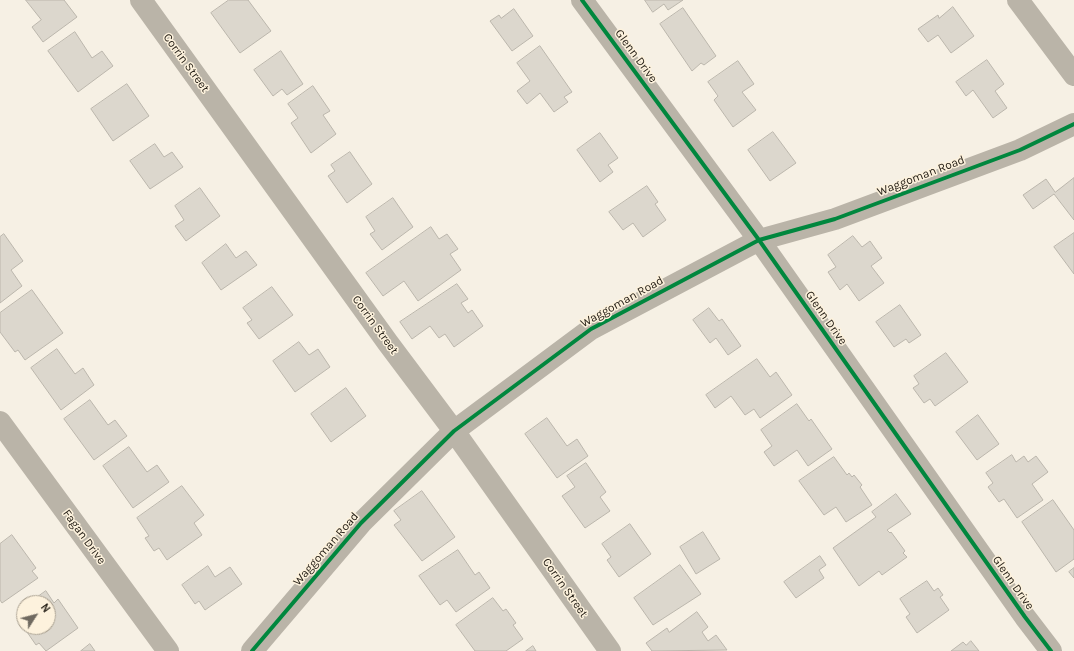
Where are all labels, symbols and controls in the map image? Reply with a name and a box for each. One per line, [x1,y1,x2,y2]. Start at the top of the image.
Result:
street label: Glenn Drive [612,26,660,86]
street label: Corrin Street [160,31,212,95]
street label: Waggoman Road [875,153,967,199]
street label: Waggoman Road [578,273,666,331]
street label: Glenn Drive [802,288,850,348]
street label: Corrin Street [349,293,401,357]
street label: Fagan Drive [59,507,109,567]
street label: Waggoman Road [290,509,362,589]
street label: Glenn Drive [989,553,1037,613]
street label: Corrin Street [539,556,591,620]
north arrow [16,595,56,635]
text: N [38,601,53,615]

